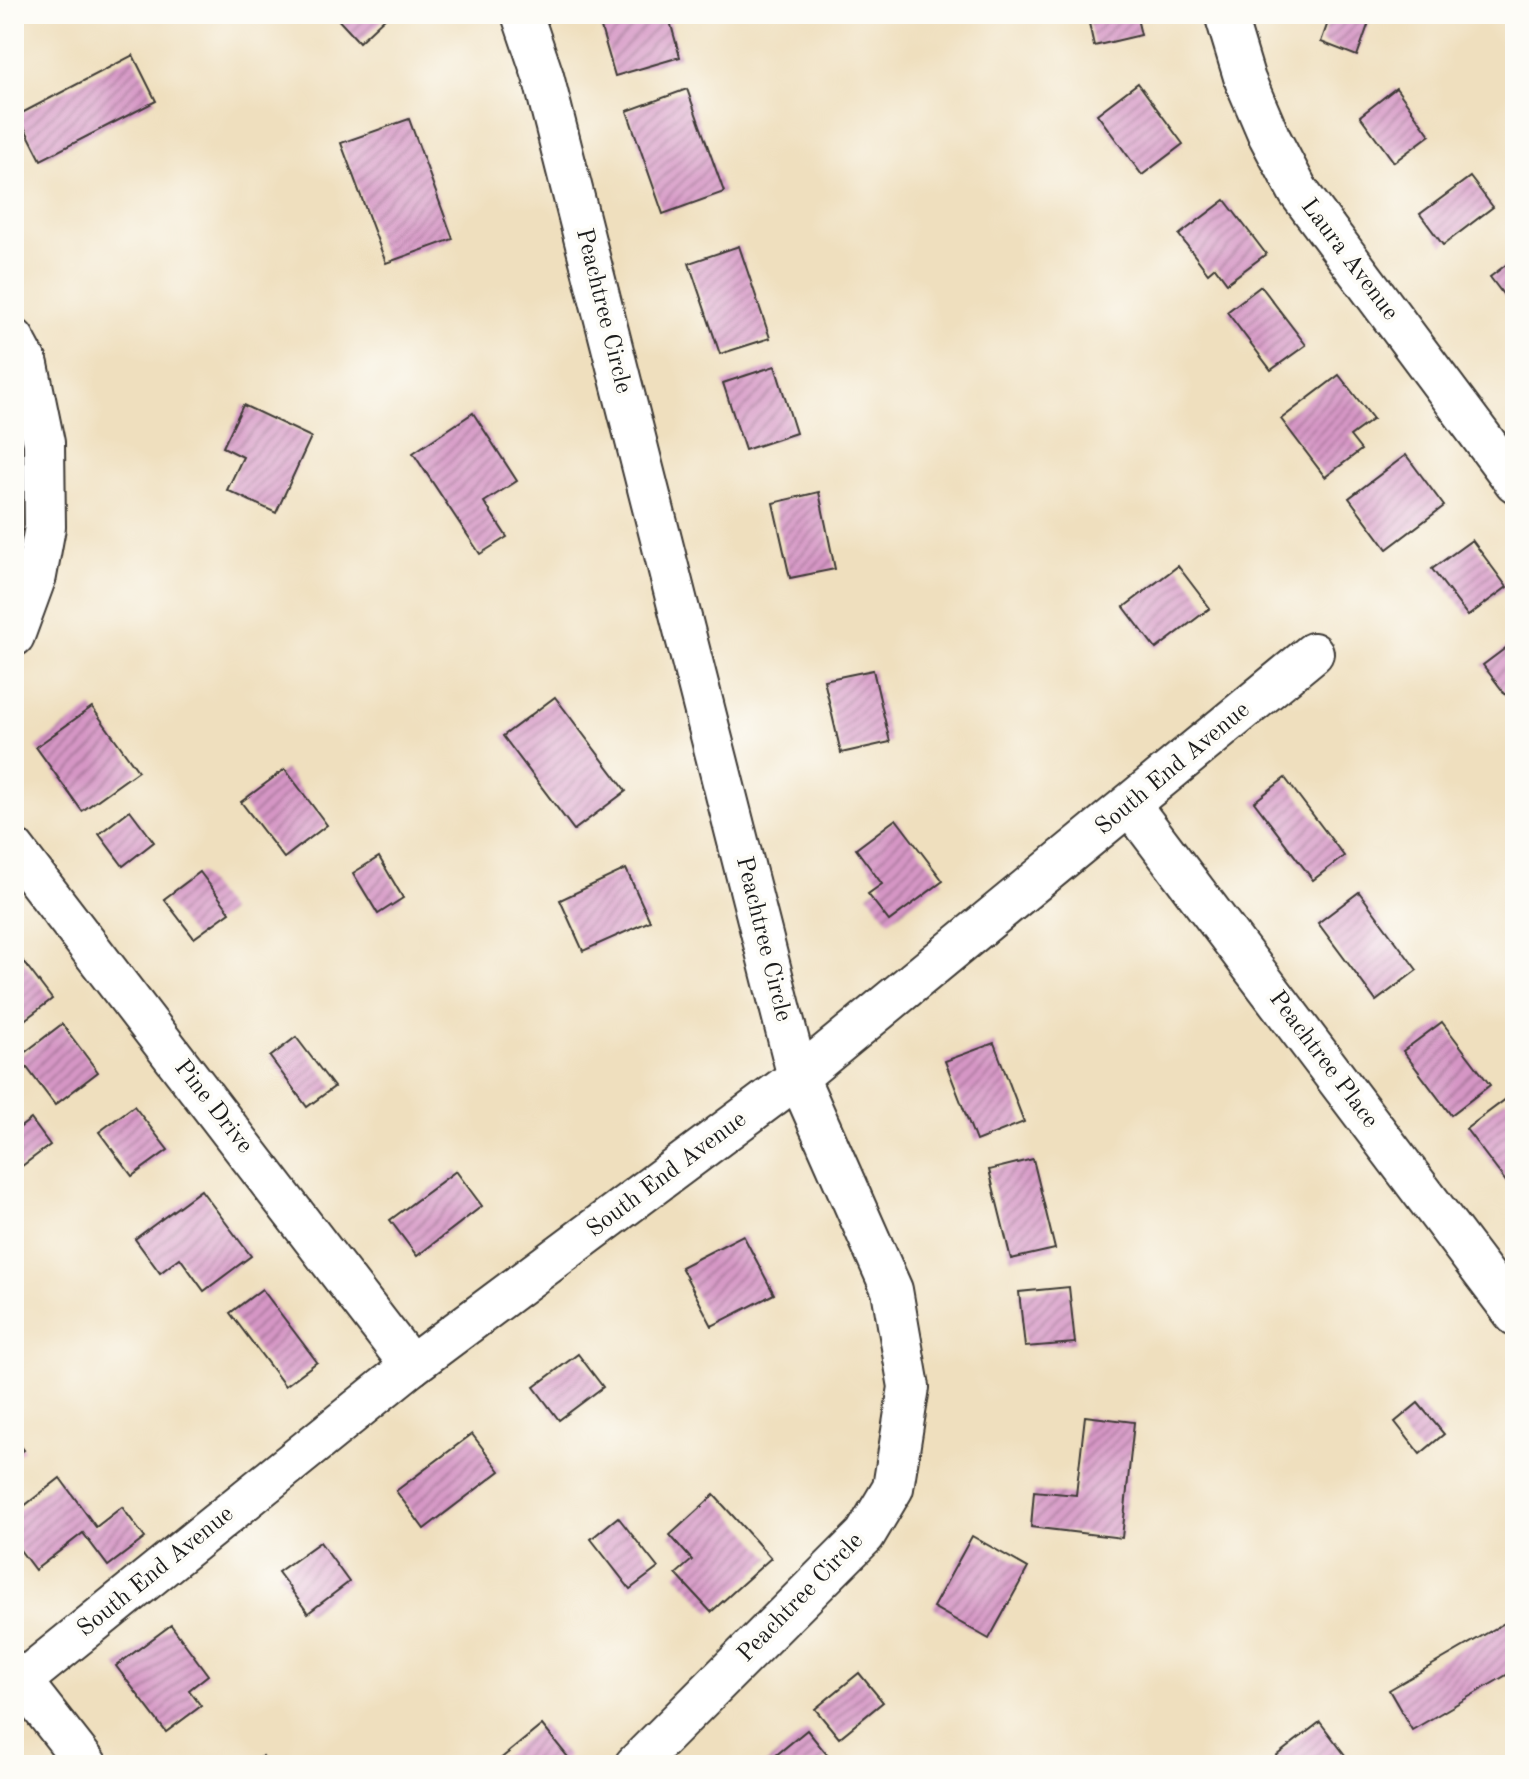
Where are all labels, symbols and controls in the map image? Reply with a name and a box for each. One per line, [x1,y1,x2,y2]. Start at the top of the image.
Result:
street label: Laura Avenue [1296,195,1402,325]
street label: Peachtree Circle [571,226,635,396]
street label: South End Avenue [1091,698,1255,840]
street label: Peachtree Circle [731,854,795,1024]
street label: Peachtree Place [1264,987,1382,1133]
street label: Pine Drive [169,1056,257,1158]
street label: South End Avenue [583,1107,751,1243]
street label: South End Avenue [74,1502,238,1642]
street label: Peachtree Circle [734,1529,868,1667]

